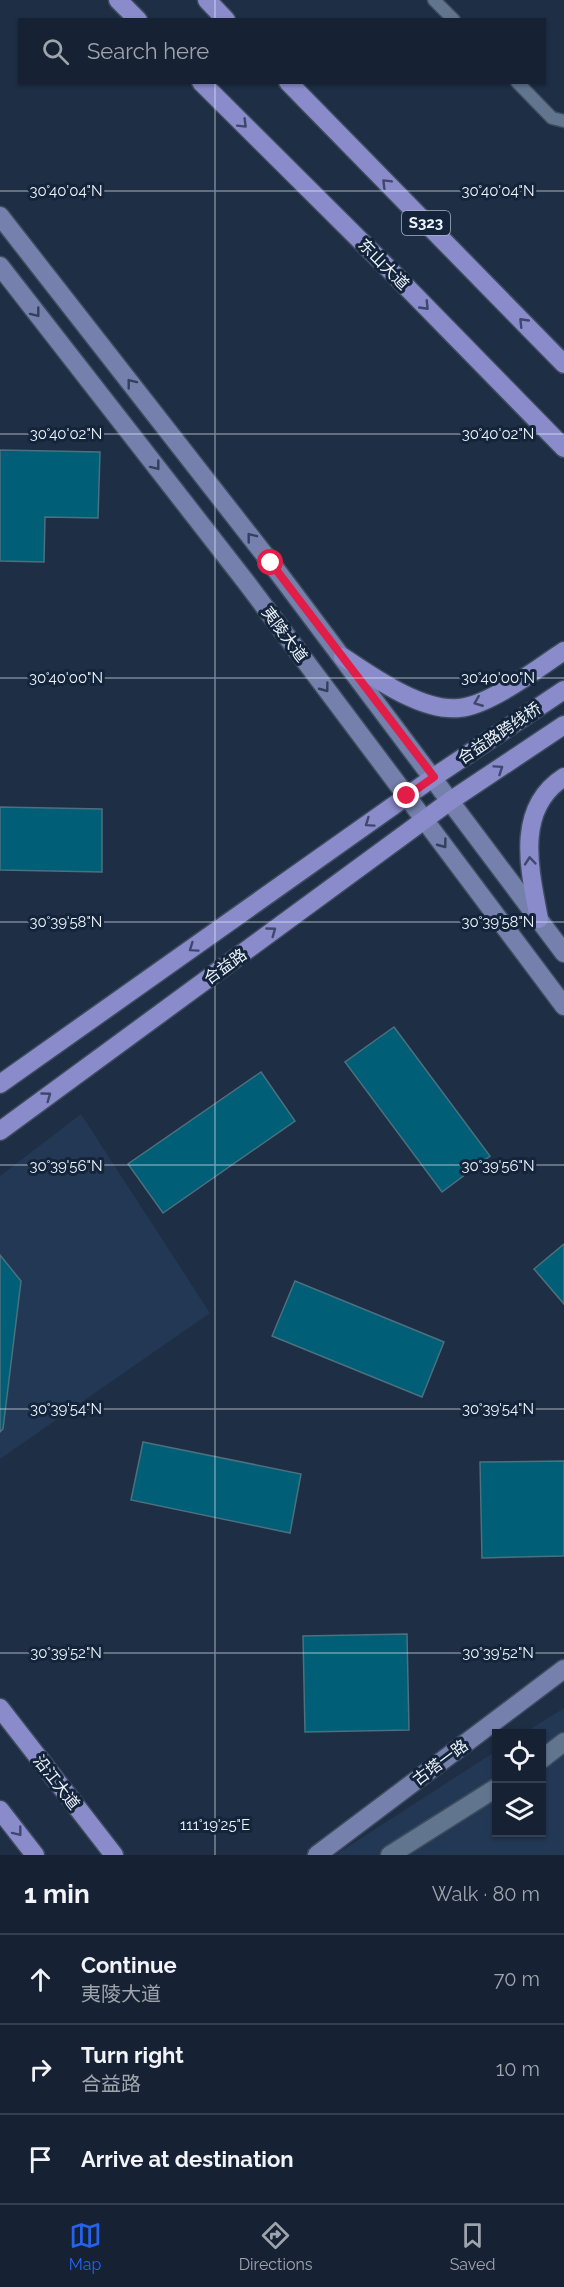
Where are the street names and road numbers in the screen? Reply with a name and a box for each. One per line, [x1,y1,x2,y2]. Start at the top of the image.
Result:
road number: S323 [402,211,450,235]
street label: 东山大道 [354,235,413,294]
street label: 夷陵大道 [258,603,311,666]
street label: 合益路跨线桥 [454,699,544,768]
street label: 合益路 [200,945,250,988]
street label: 古塔一路 [409,1736,472,1789]
street label: 沿江大道 [29,1751,84,1813]

